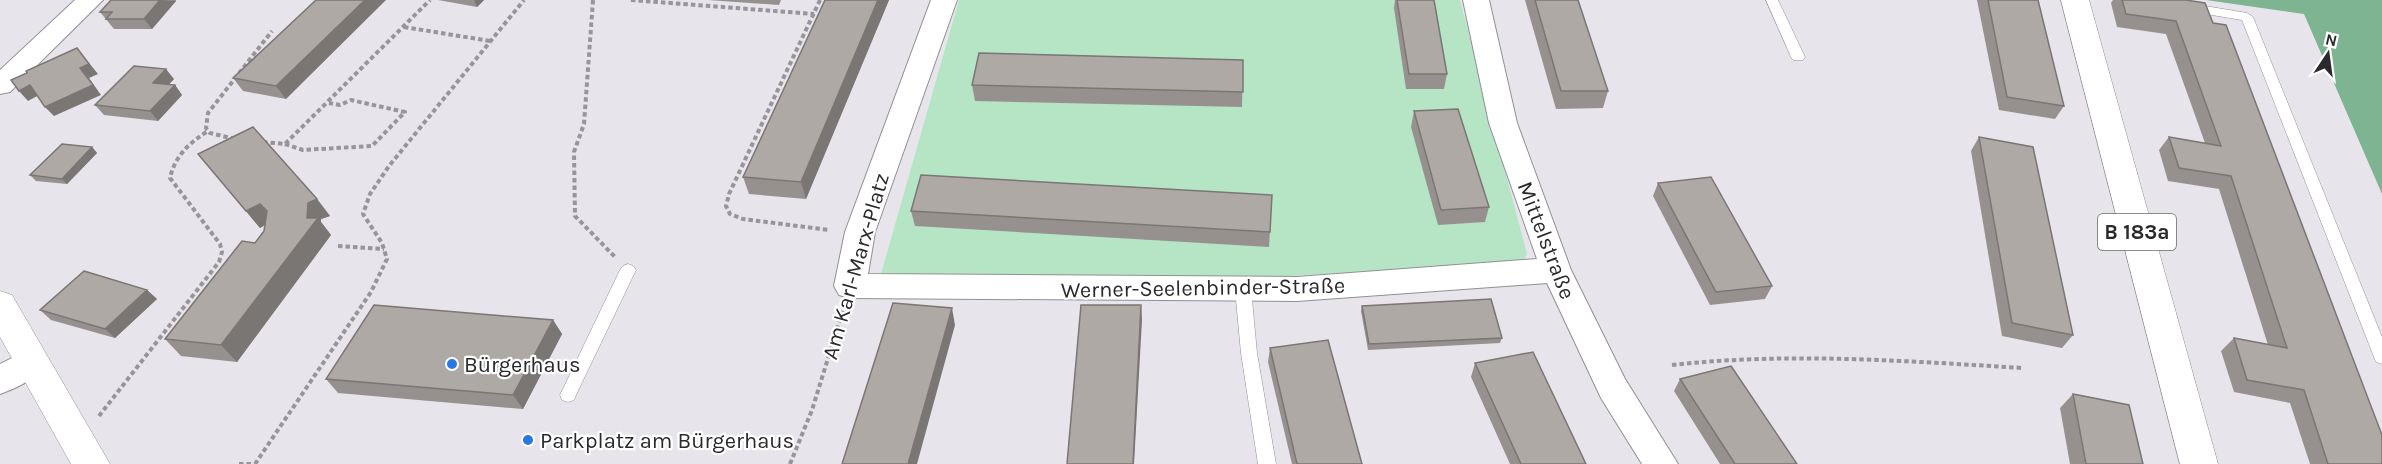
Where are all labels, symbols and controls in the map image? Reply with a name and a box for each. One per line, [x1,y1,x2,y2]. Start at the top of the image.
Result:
north arrow [2298,24,2358,84]
text: N [2324,29,2339,50]
street label: Am Karl-Marx-Platz [817,170,895,362]
street label: Mittelstraße [1512,178,1580,303]
road number: B 183a [2098,214,2176,250]
street label: Werner-Seelenbinder-Straße [1061,273,1345,303]
place label: Bürgerhaus [464,352,581,378]
marker: Bürgerhaus [445,357,459,371]
place label: Parkplatz am Bürgerhaus [540,428,794,454]
marker: Parkplatz am Bürgerhaus [521,433,535,447]

